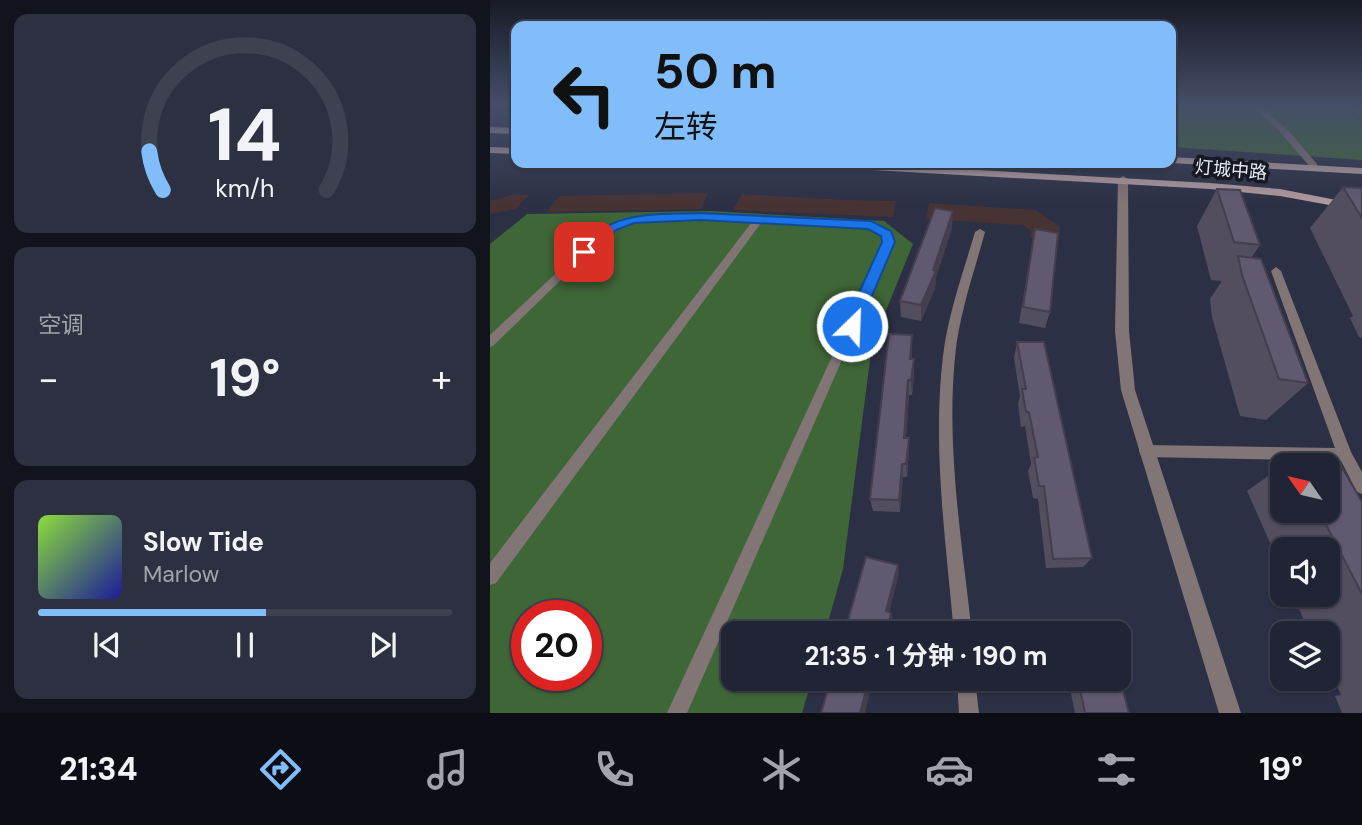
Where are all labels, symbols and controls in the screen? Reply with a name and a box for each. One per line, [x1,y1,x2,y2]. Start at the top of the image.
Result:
text: 50 m [654,39,777,103]
icon: left [539,49,630,140]
text: 14 [208,88,282,183]
text: 左转 [654,106,718,148]
street label: 灯城中路 [1194,155,1268,185]
text: km/h [215,171,275,204]
pin [554,222,614,282]
icon: arrive [565,233,603,271]
position arrow [815,289,889,363]
text: 空调 [38,310,84,340]
text: 19° [210,344,280,412]
text: − [38,354,59,404]
text: + [431,354,452,404]
north arrow [1270,453,1340,523]
map controls [1270,453,1340,691]
text: Slow Tide [143,525,264,559]
button: sound [1270,537,1340,607]
text: Marlow [143,559,219,589]
speed limit sign: 20 [511,600,602,691]
button: layers [1270,621,1340,691]
icon: previous [88,626,126,664]
icon: pause [226,626,264,664]
icon: next [364,626,402,664]
text: 21:35 · 1 分钟 · 190 m [805,639,1047,673]
icon: directions [256,745,305,794]
icon: music [423,745,472,794]
icon: phone [590,745,639,794]
icon: climate [757,745,806,794]
icon: car [925,745,974,794]
icon: filters [1092,745,1141,794]
text: 21:34 [59,748,137,790]
text: 19° [1259,748,1303,790]

